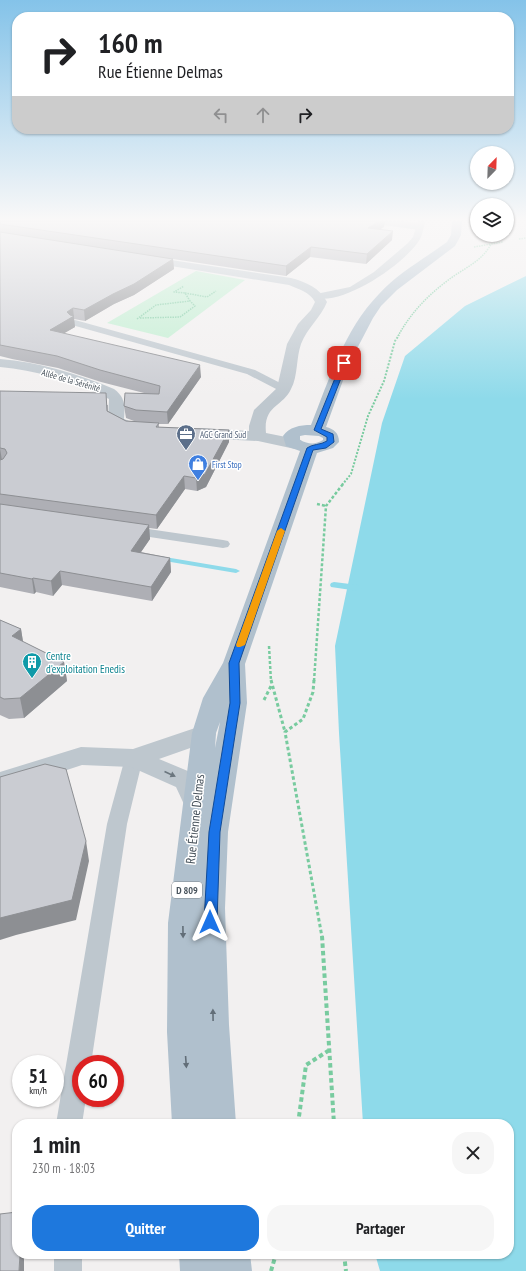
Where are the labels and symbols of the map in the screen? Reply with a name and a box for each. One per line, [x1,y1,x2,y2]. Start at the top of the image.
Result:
north arrow [470,146,514,190]
pin [327,346,361,380]
street label: Allée de la Sérénité [40,366,102,394]
office icon: AGC Grand Sud [175,423,197,451]
place label: AGC Grand Sud [200,429,246,440]
shop icon: First Stop [187,453,209,481]
place label: First Stop [212,459,242,470]
place label: Centre d'exploitation Enedis [46,649,125,676]
building icon: Centre d'exploitation Enedis [21,651,43,679]
one-way arrow [164,771,176,777]
street label: Rue Étienne Delmas [182,773,208,865]
road number: D 809 [172,882,202,898]
position arrow [189,901,231,943]
one-way arrow [180,926,186,939]
one-way arrow [210,1008,216,1021]
speed limit sign: 60 [72,1055,124,1107]
one-way arrow [183,1056,190,1068]

